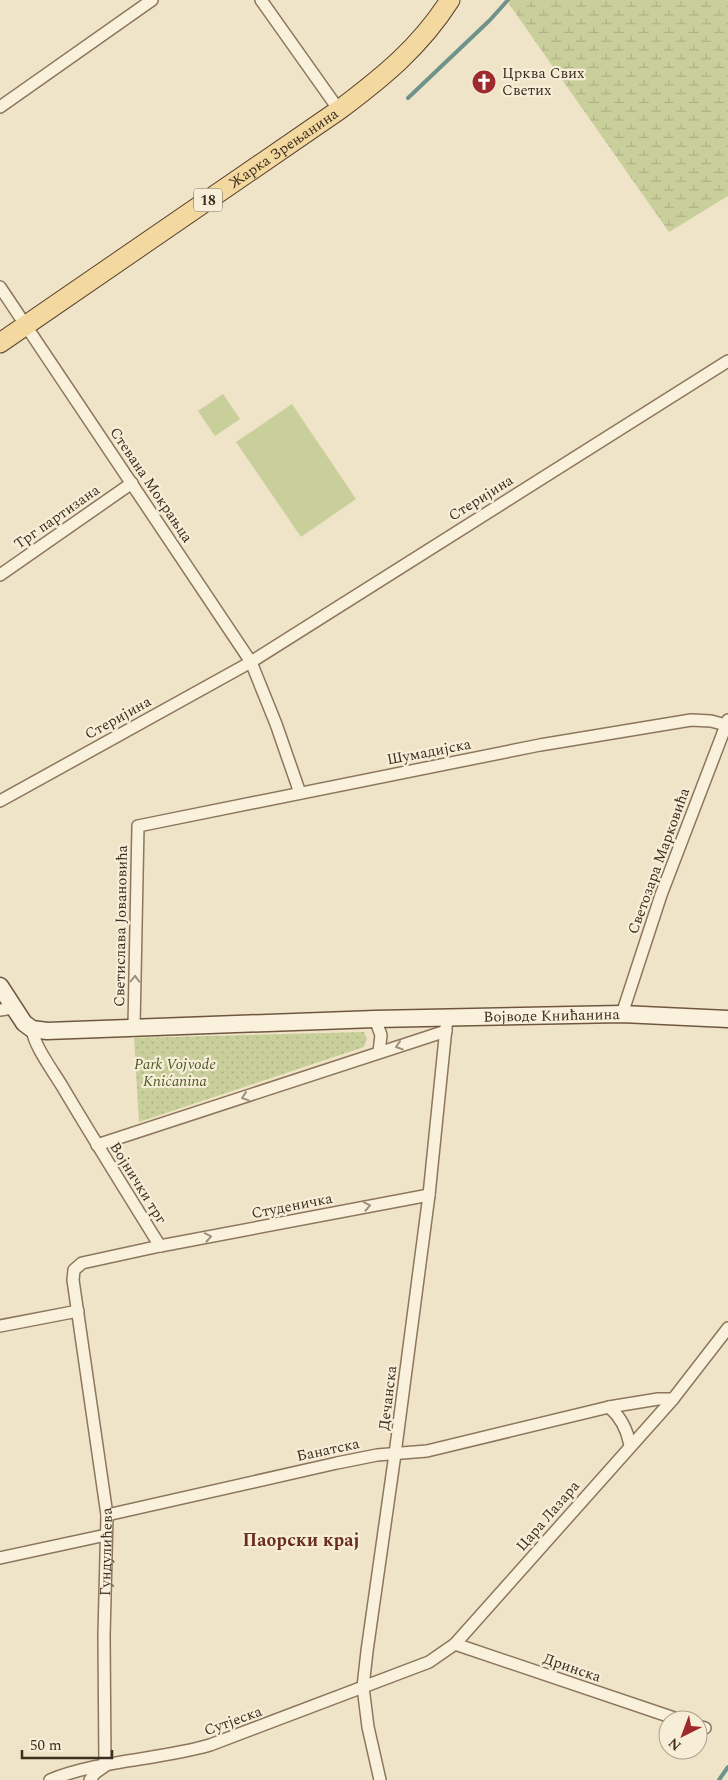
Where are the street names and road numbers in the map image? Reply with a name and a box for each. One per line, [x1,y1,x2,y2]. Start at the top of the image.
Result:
street label: Жарка Зрењанина [224,102,344,194]
road number: 18 [194,188,222,212]
street label: Стевана Мокрањца [104,423,199,548]
street label: Стеријина [444,469,519,527]
street label: Трг партизана [9,478,105,555]
street label: Стеријина [81,690,156,746]
street label: Шумадијска [385,732,474,771]
street label: Светозара Марковића [622,784,696,937]
street label: Светислава Јовановића [108,844,134,1007]
street label: Војводе Книћанина [483,1003,621,1028]
street label: Војнички трг [104,1138,172,1229]
street label: Студеничка [249,1187,335,1225]
street label: Дечанска [373,1364,403,1432]
street label: Банатска [294,1432,362,1468]
street label: Цара Лазара [511,1475,586,1556]
street label: Гундулићева [93,1505,118,1596]
street label: Дринска [540,1647,605,1689]
street label: Сутјеска [201,1700,266,1742]

